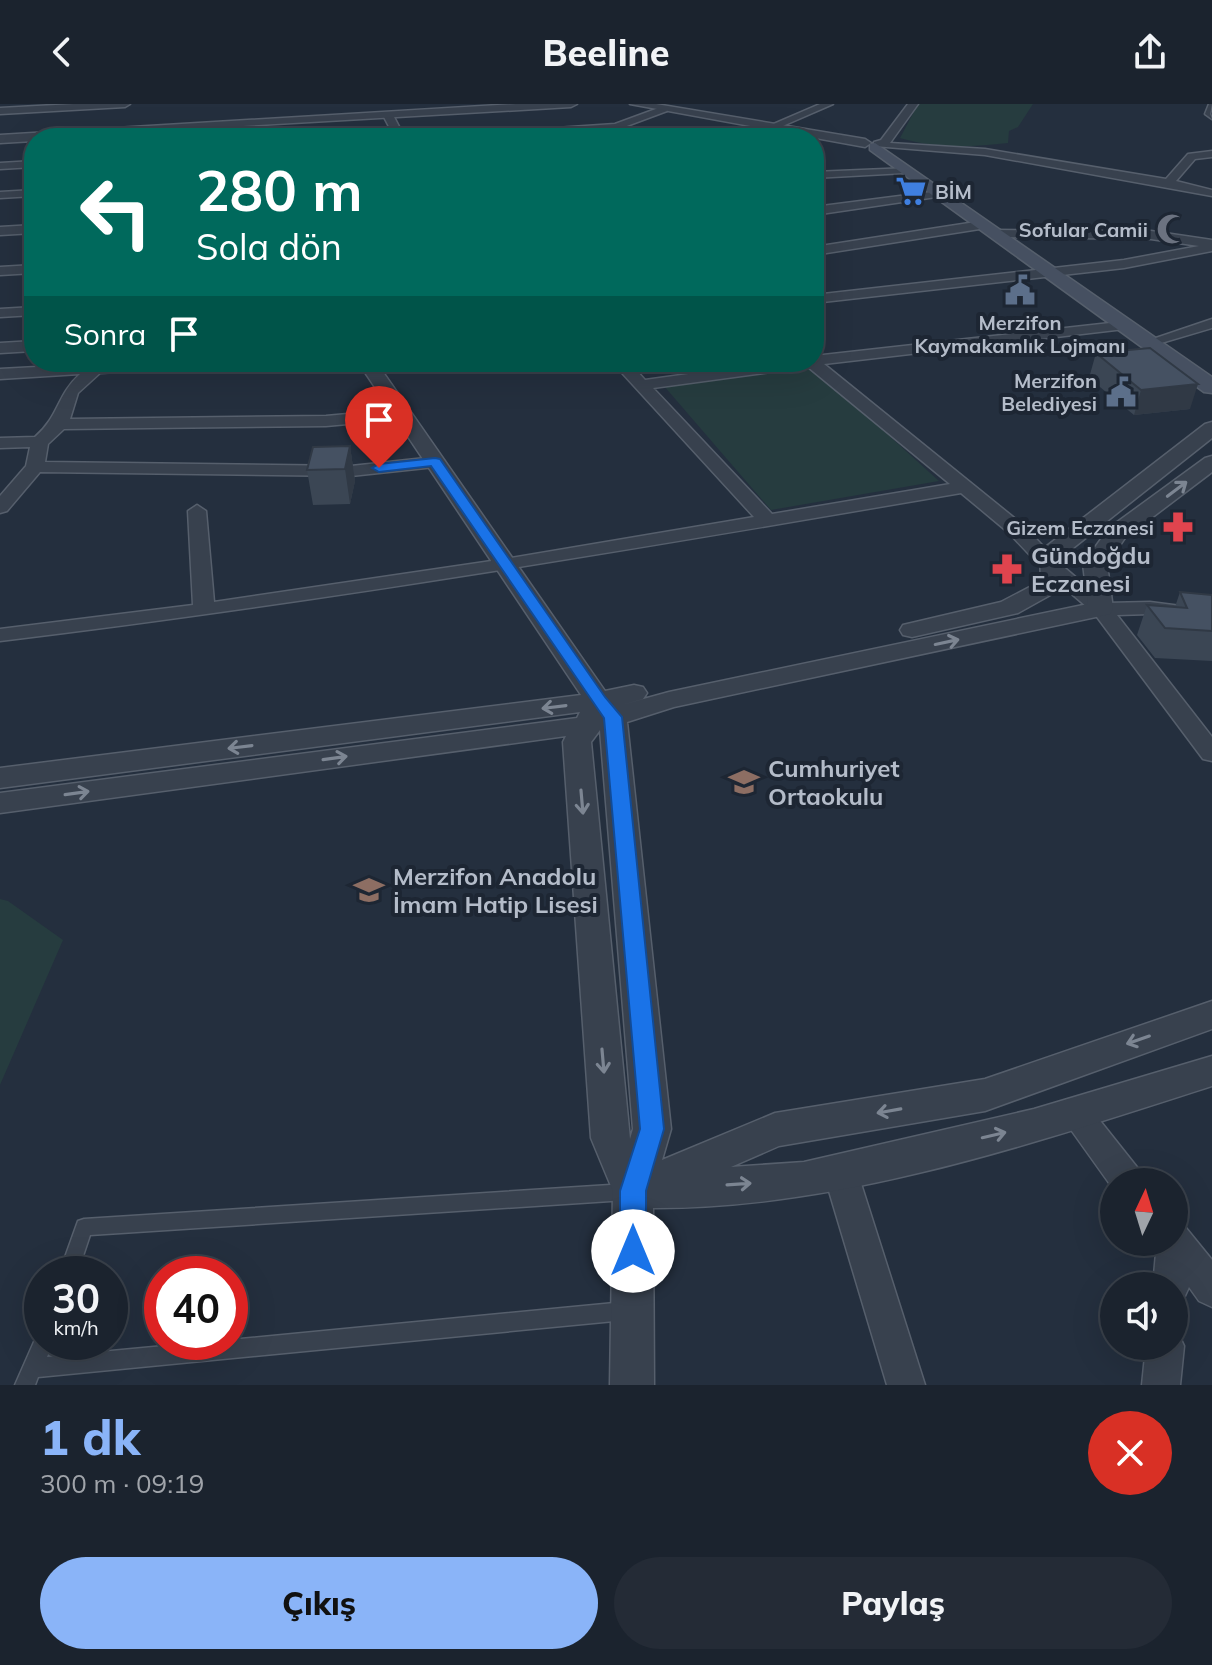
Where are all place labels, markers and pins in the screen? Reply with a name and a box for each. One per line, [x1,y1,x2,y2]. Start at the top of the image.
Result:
supermarket icon: BİM [894,174,928,208]
place label: BİM [935,179,972,204]
mosque icon: Sofular Camii [1155,212,1189,246]
place label: Sofular Camii [1019,217,1148,242]
public building icon: Merzifon Kaymakamlık Lojmanı [1003,273,1037,307]
place label: Merzifon Kaymakamlık Lojmanı [915,310,1125,358]
place label: Merzifon Belediyesi [1001,368,1097,416]
public building icon: Merzifon Belediyesi [1104,375,1138,409]
pin [345,386,413,468]
pharmacy icon: Gizem Eczanesi [1161,510,1195,544]
place label: Gizem Eczanesi [1006,515,1154,540]
place label: Gündoğdu Eczanesi [1031,540,1151,598]
pharmacy icon: Gündoğdu Eczanesi [990,552,1024,586]
place label: Cumhuriyet Ortaokulu [768,753,899,811]
school or university icon: Cumhuriyet Ortaokulu [727,765,761,799]
place label: Merzifon Anadolu İmam Hatip Lisesi [393,861,598,919]
school or university icon: Merzifon Anadolu İmam Hatip Lisesi [352,873,386,907]

